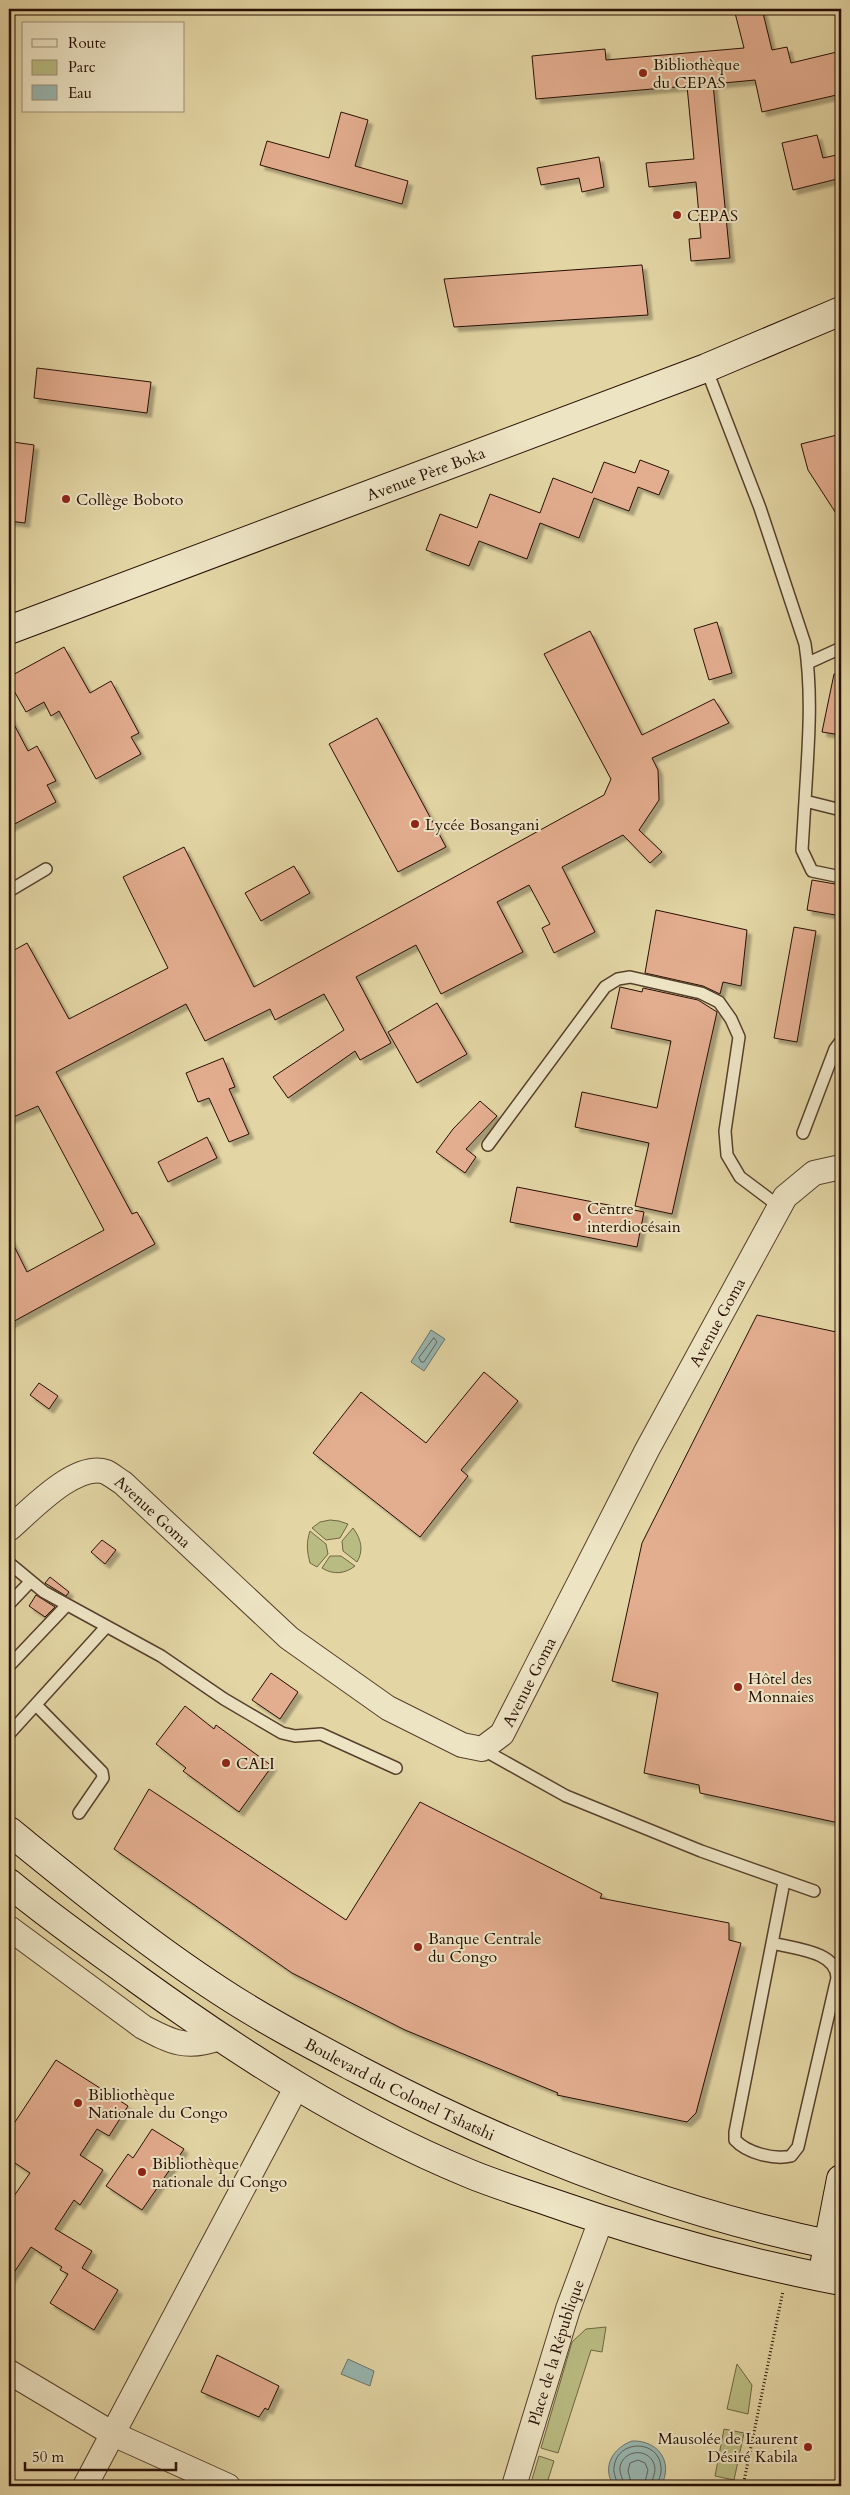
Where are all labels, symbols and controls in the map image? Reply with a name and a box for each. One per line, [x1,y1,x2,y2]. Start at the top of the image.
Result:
legend [22,22,185,112]
text: Route [68,33,106,53]
place label: Bibliothèque du CEPAS [653,54,740,94]
text: Parc [68,57,96,77]
marker: Bibliothèque du CEPAS [637,67,649,79]
text: Eau [68,83,92,103]
place label: CEPAS [687,205,738,227]
marker: CEPAS [671,209,683,221]
street label: Avenue Père Boka [363,442,489,507]
place label: Collège Boboto [76,489,184,511]
marker: Collège Boboto [60,493,72,505]
place label: Lycée Bosangani [425,814,540,836]
marker: Lycée Bosangani [409,818,421,830]
place label: Centre interdiocésain [587,1198,681,1238]
marker: Centre interdiocésain [571,1211,583,1223]
street label: Avenue Goma [684,1274,751,1371]
street label: Avenue Goma [110,1470,196,1553]
street label: Avenue Goma [497,1634,562,1731]
place label: Hôtel des Monnaies [748,1668,814,1708]
marker: Hôtel des Monnaies [732,1681,744,1693]
place label: CALI [236,1753,275,1775]
marker: CALI [220,1757,232,1769]
place label: Banque Centrale du Congo [428,1928,542,1968]
marker: Banque Centrale du Congo [412,1941,424,1953]
street label: Boulevard du Colonel Tshatshi [301,2033,499,2146]
place label: Bibliothèque Nationale du Congo [88,2084,228,2124]
marker: Bibliothèque Nationale du Congo [72,2097,84,2109]
place label: Bibliothèque nationale du Congo [152,2153,287,2193]
marker: Bibliothèque nationale du Congo [136,2166,148,2178]
street label: Place de la République [523,2276,590,2428]
place label: Mausolée de Laurent Désiré Kabila [658,2428,798,2468]
scale bar [25,2440,176,2472]
marker: Mausolée de Laurent Désiré Kabila [802,2441,814,2453]
text: 50 m [32,2447,64,2467]

